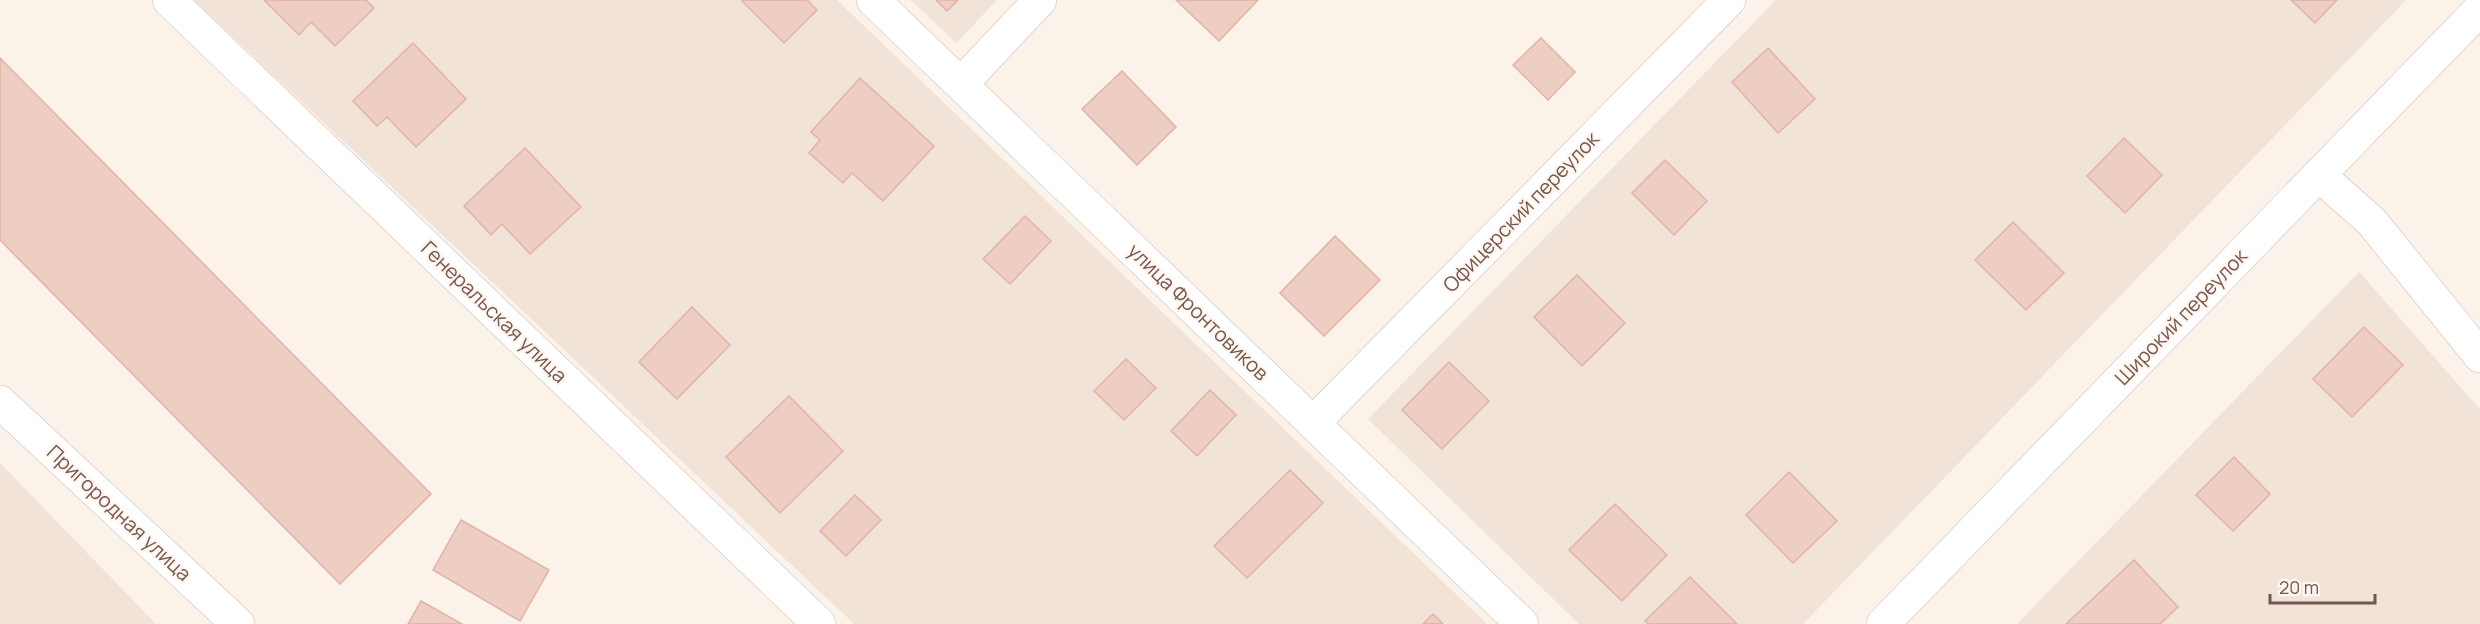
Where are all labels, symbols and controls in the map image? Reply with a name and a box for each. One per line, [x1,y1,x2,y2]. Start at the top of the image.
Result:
street label: Офицерский переулок [1437,125,1605,298]
street label: Генеральская улица [415,235,573,388]
street label: улица Фронтовиков [1122,237,1275,386]
street label: Широкий переулок [2109,242,2254,391]
street label: Пригородная улица [41,439,197,587]
scale bar [2270,567,2375,605]
text: 20 m [2279,575,2319,599]

